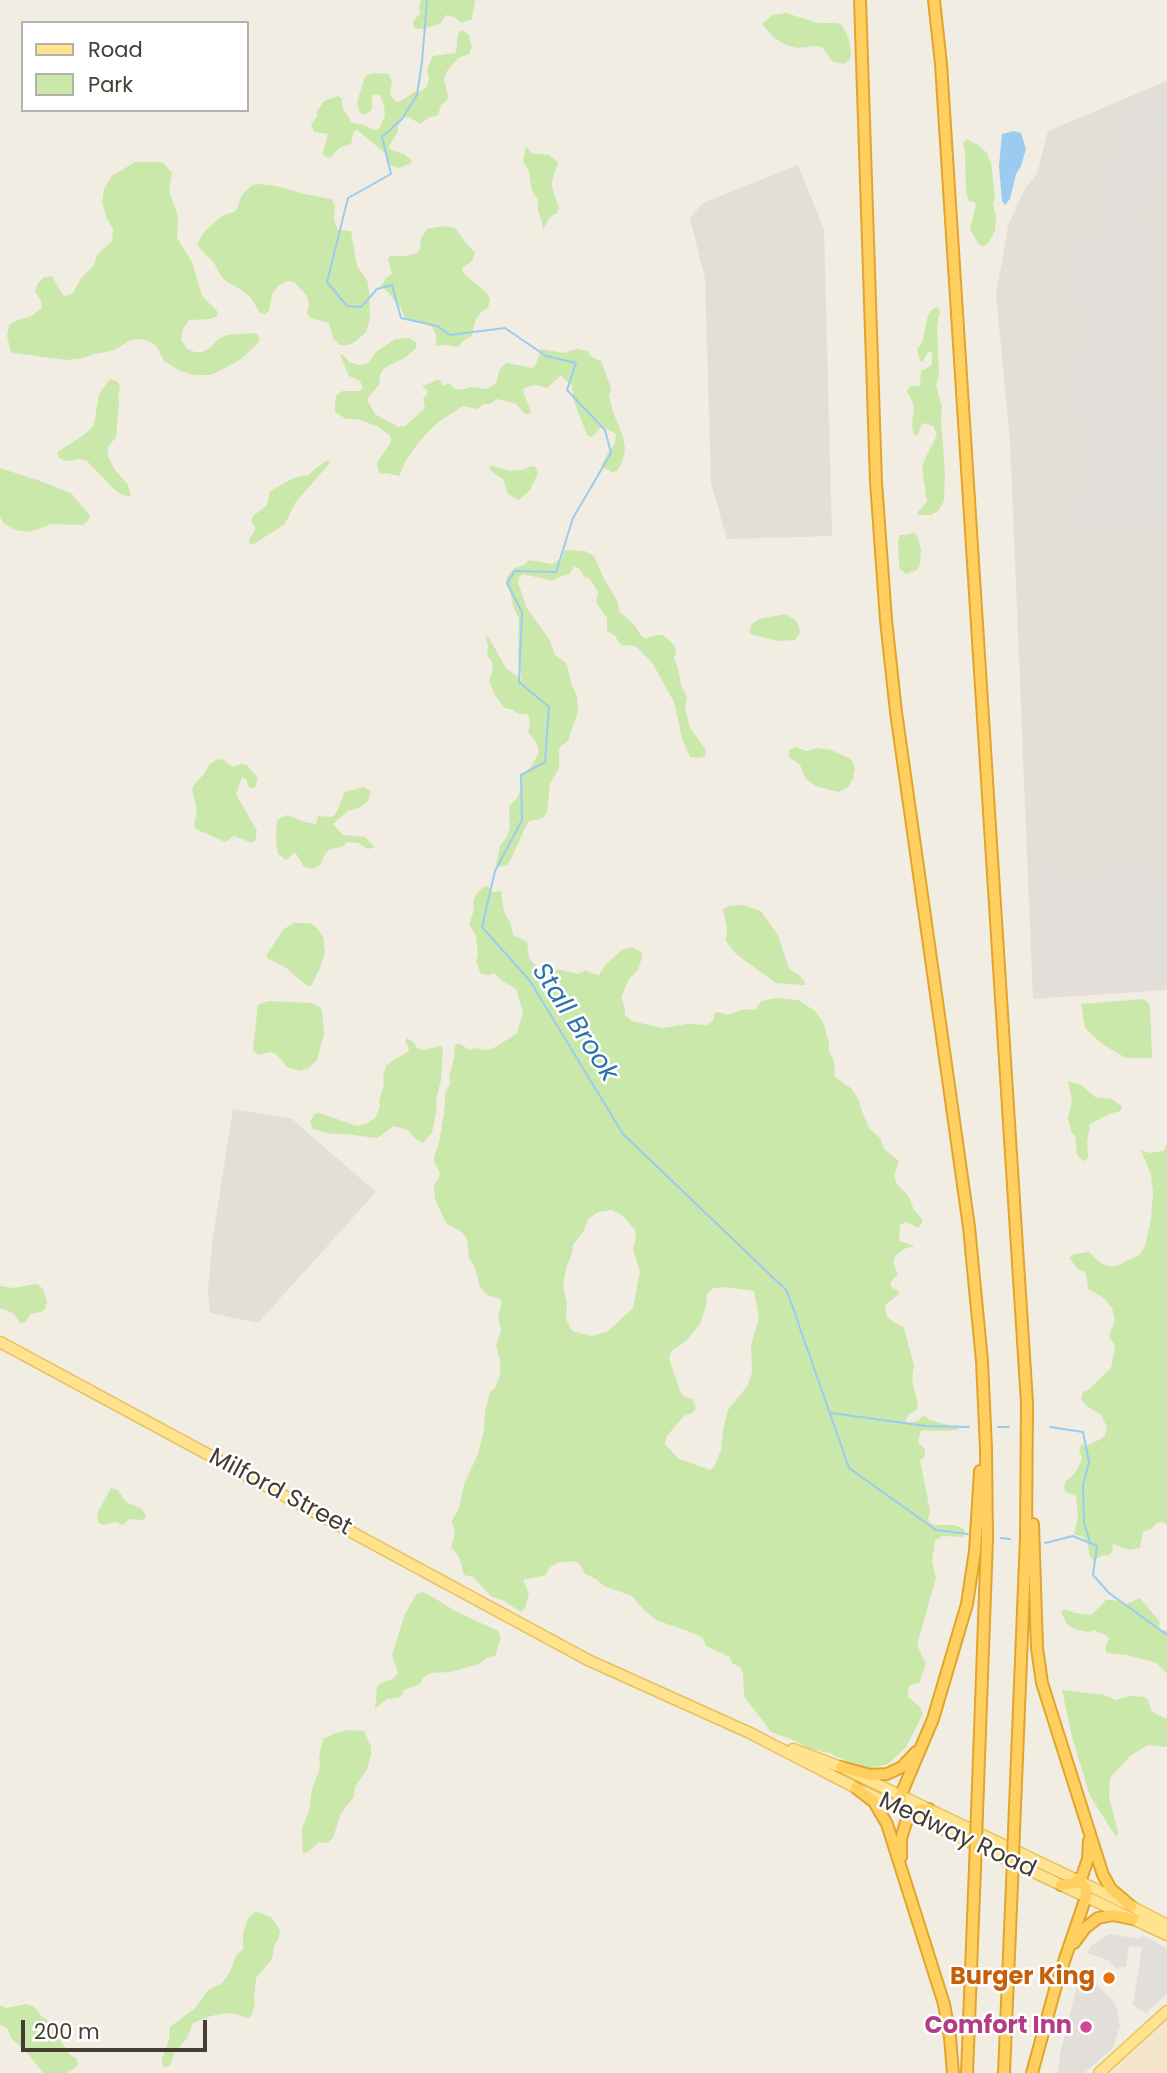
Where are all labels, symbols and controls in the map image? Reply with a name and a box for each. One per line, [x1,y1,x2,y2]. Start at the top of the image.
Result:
legend [21,21,248,112]
text: Road [88,35,143,64]
text: Park [88,70,133,99]
water label: Stall Brook [524,958,624,1088]
street label: Milford Street [204,1443,356,1543]
street label: Medway Road [874,1787,1040,1885]
place label: Burger King [950,1964,1095,1992]
marker: Burger King [1101,1970,1117,1986]
scale bar [24,2007,210,2050]
place label: Comfort Inn [925,2013,1072,2041]
text: 200 m [34,2017,100,2046]
marker: Comfort Inn [1078,2019,1094,2035]

